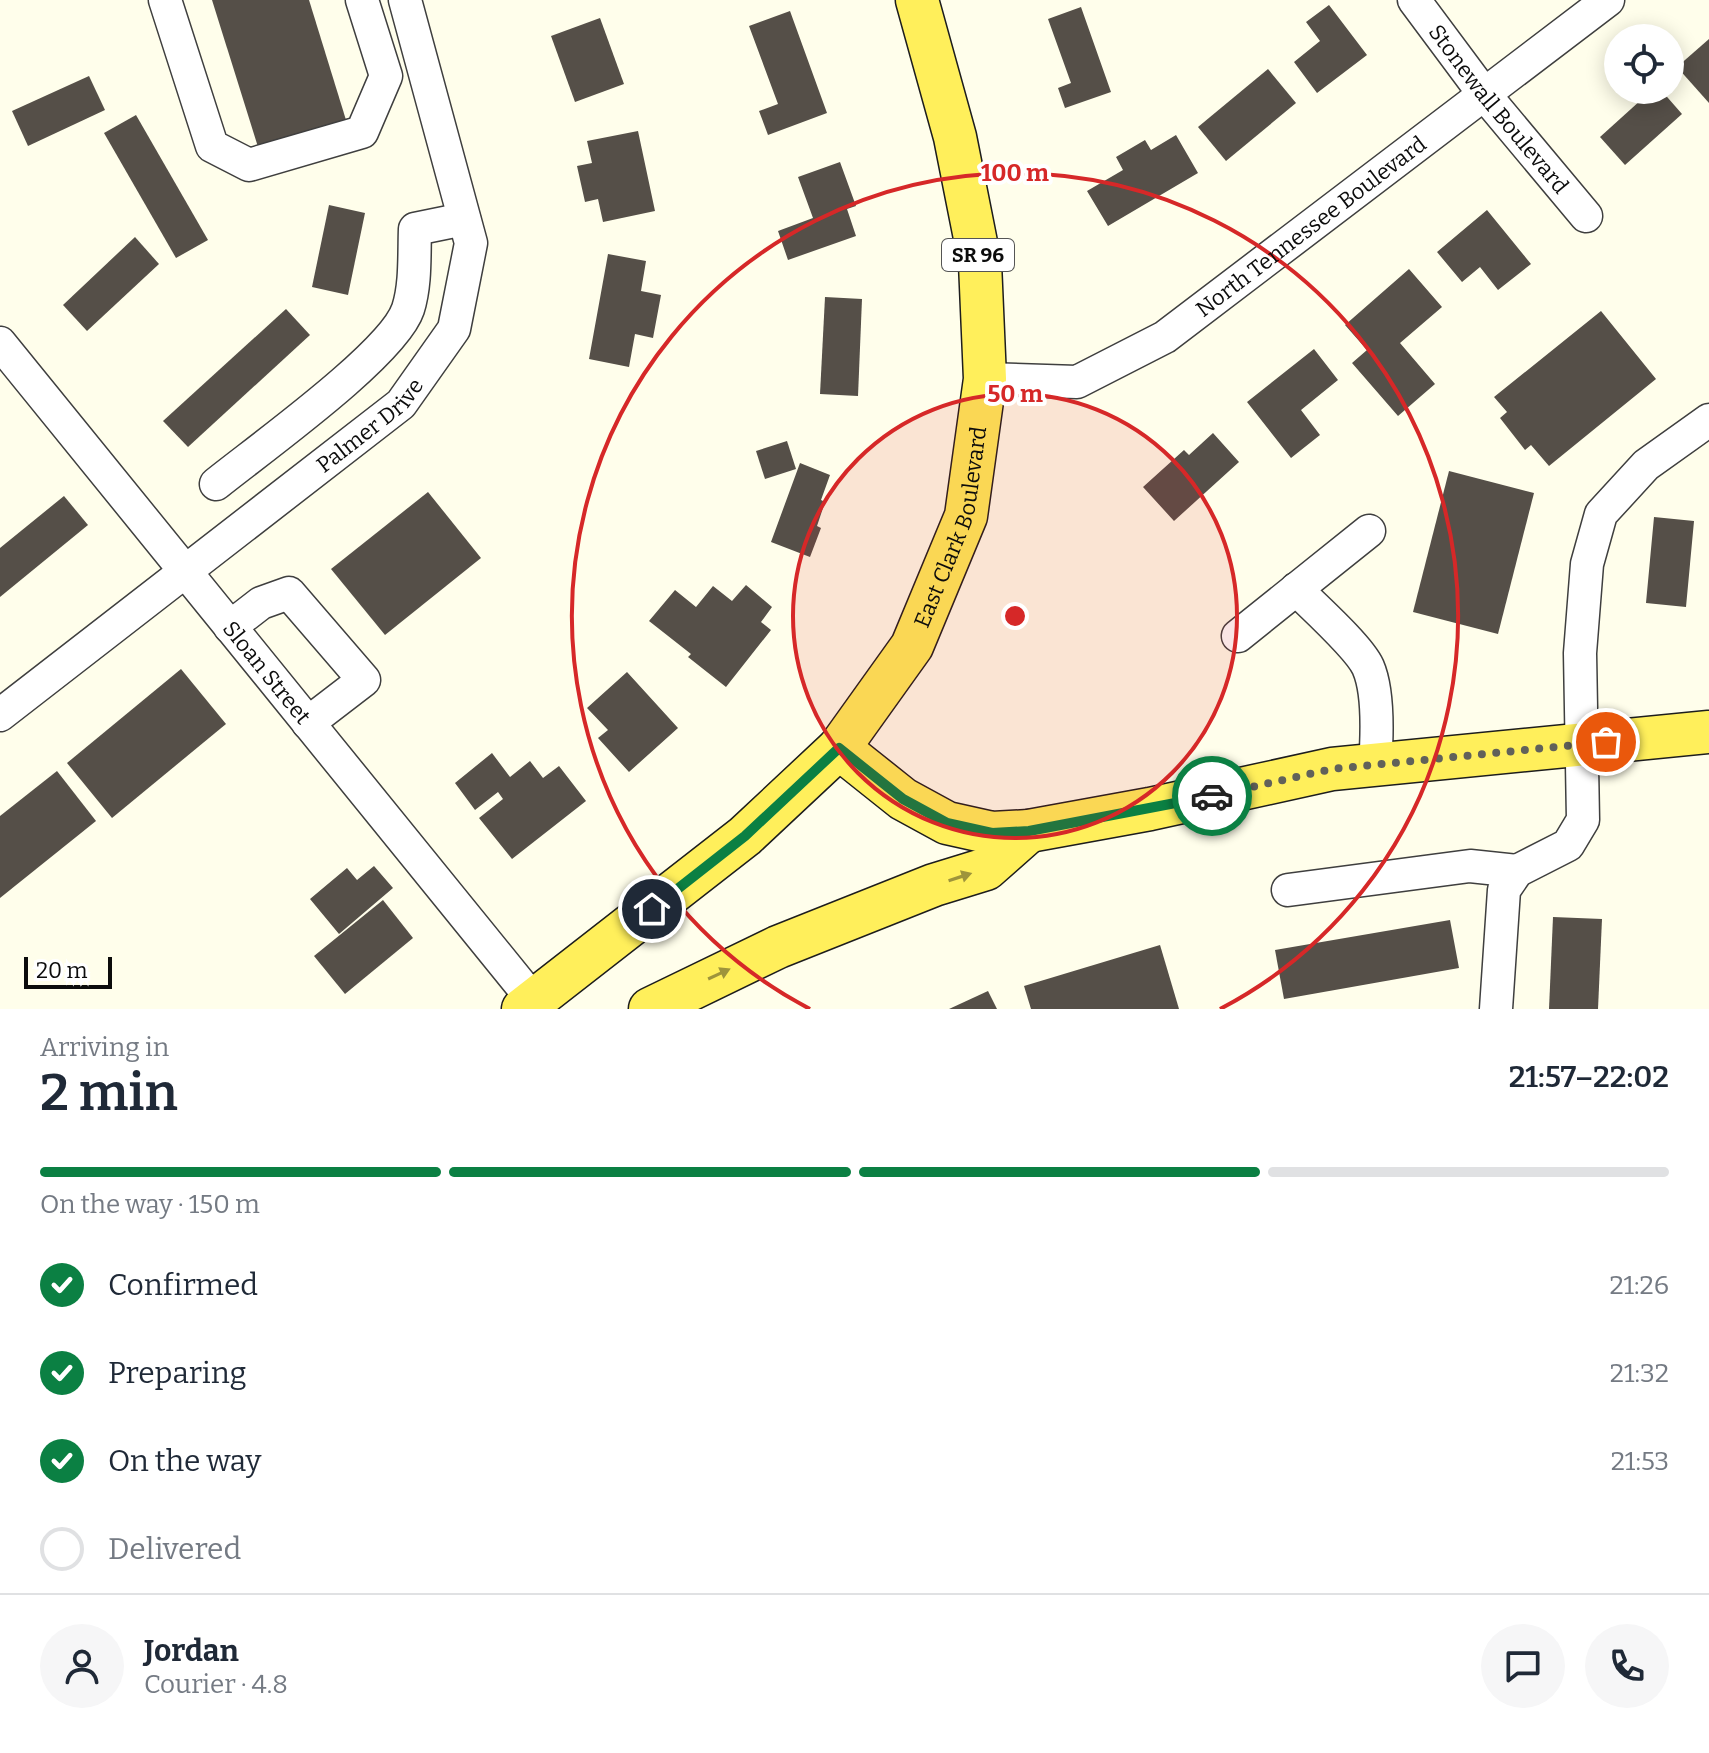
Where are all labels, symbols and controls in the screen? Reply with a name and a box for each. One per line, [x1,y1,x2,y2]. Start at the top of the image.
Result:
street label: Stonewall Boulevard [1423,19,1575,199]
map controls [1604,24,1684,104]
button: locate [1604,24,1684,104]
street label: North Tennessee Boulevard [1190,130,1431,322]
text: 100 m [981,159,1049,187]
road number: SR 96 [942,239,1014,271]
street label: Palmer Drive [311,373,429,478]
text: 50 m [987,380,1043,408]
street label: East Clark Boulevard [908,425,992,631]
centre of rings [1001,602,1029,630]
street label: Sloan Street [217,615,317,729]
pin [1572,708,1640,776]
icon: bag [1584,720,1628,764]
courier [1172,756,1252,836]
icon: car [1190,774,1234,818]
one-way arrow [949,870,973,882]
pin [618,875,686,943]
icon: home [630,887,674,931]
scale bar [24,953,112,989]
text: 20 m [36,957,87,984]
one-way arrow [708,967,731,981]
text: Arriving in [40,1032,169,1063]
text: 21:57–22:02 [1509,1059,1669,1095]
text: 2 min [40,1061,178,1124]
text: On the way · 150 m [40,1189,260,1220]
icon: check [40,1263,84,1307]
text: Confirmed [108,1267,258,1303]
text: 21:26 [1609,1270,1669,1301]
icon: check [40,1351,84,1395]
text: Preparing [108,1355,246,1391]
text: 21:32 [1610,1358,1669,1389]
icon: check [40,1439,84,1483]
text: On the way [108,1443,261,1479]
text: 21:53 [1611,1446,1669,1477]
text: Delivered [108,1531,241,1567]
button: person [40,1624,124,1708]
button: chat [1481,1624,1565,1708]
button: phone [1585,1624,1669,1708]
text: Jordan [144,1633,239,1669]
text: Courier · 4.8 [144,1669,288,1700]

